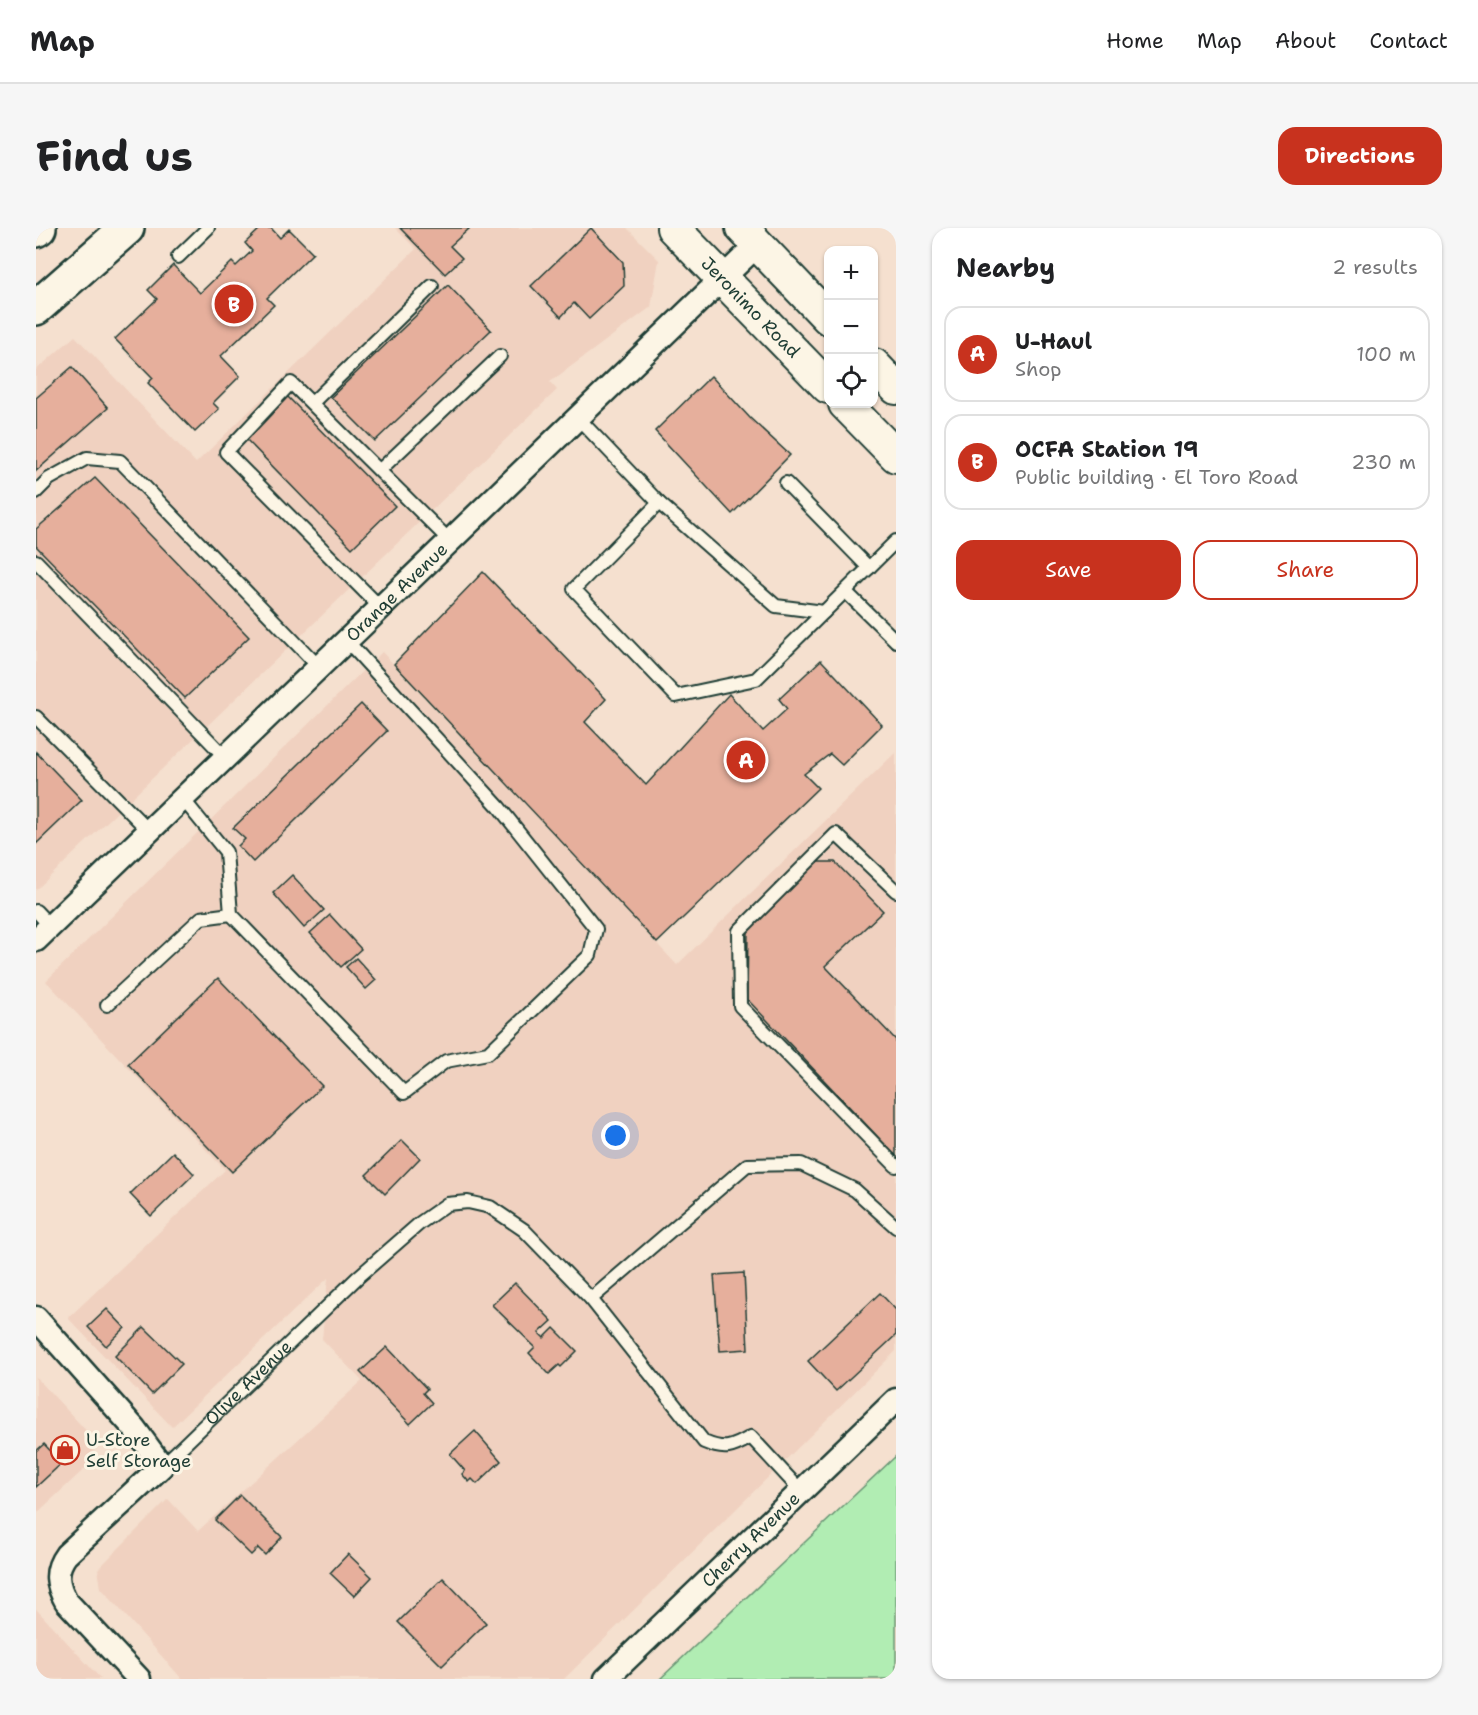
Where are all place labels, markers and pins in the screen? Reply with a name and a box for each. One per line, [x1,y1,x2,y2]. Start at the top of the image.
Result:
pin: B [214,282,254,326]
pin: A [726,738,766,782]
place label: U-Store Self Storage [86,1428,191,1473]
shop icon: U-Store Self Storage [49,1434,81,1466]

